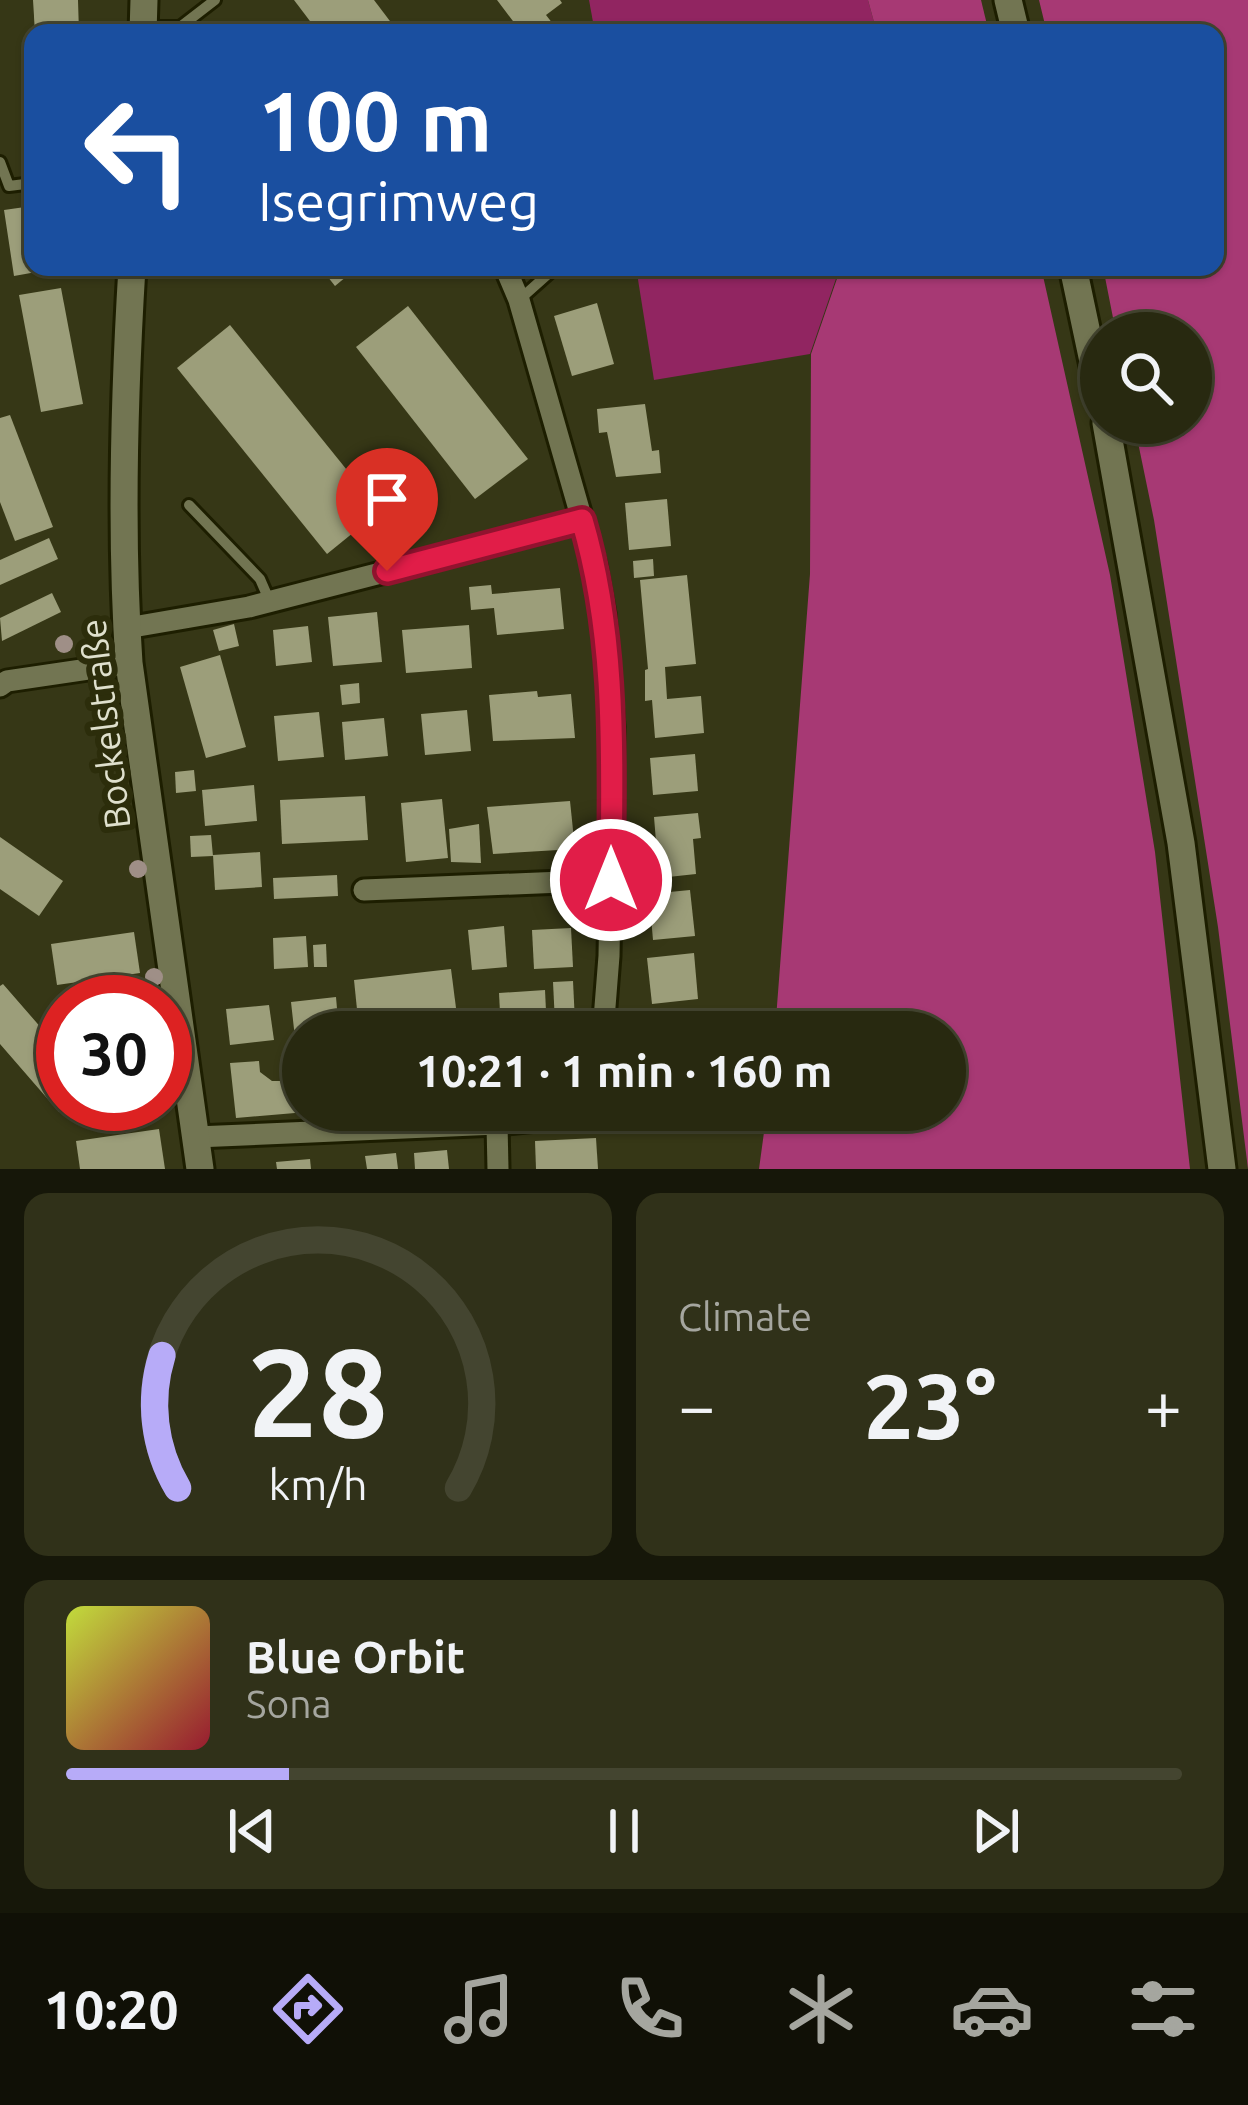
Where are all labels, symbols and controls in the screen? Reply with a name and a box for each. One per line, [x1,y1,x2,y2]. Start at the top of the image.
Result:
icon: left [60,72,216,228]
text: 100 m [258,73,492,167]
text: Isegrimweg [258,171,539,231]
map controls [1080,312,1212,444]
button: search [1080,312,1212,444]
pin [336,448,438,571]
icon: arrive [354,466,420,532]
street label: Bockelstraße [71,617,138,831]
position arrow [548,817,674,943]
speed limit sign: 30 [36,975,192,1131]
text: 10:21 · 1 min · 160 m [416,1045,832,1096]
text: Climate [678,1295,812,1338]
text: 28 [248,1321,388,1461]
text: 23° [863,1355,997,1456]
text: − [678,1368,715,1442]
text: + [1145,1368,1182,1442]
text: km/h [268,1459,368,1507]
text: Blue Orbit [246,1631,465,1682]
text: Sona [246,1682,332,1725]
icon: previous [219,1798,285,1864]
icon: pause [591,1798,657,1864]
icon: next [963,1798,1029,1864]
icon: directions [266,1967,350,2051]
icon: music [437,1967,521,2051]
icon: phone [608,1967,692,2051]
icon: climate [779,1967,863,2051]
icon: car [950,1967,1034,2051]
icon: filters [1121,1967,1205,2051]
text: 10:20 [43,1979,179,2039]

